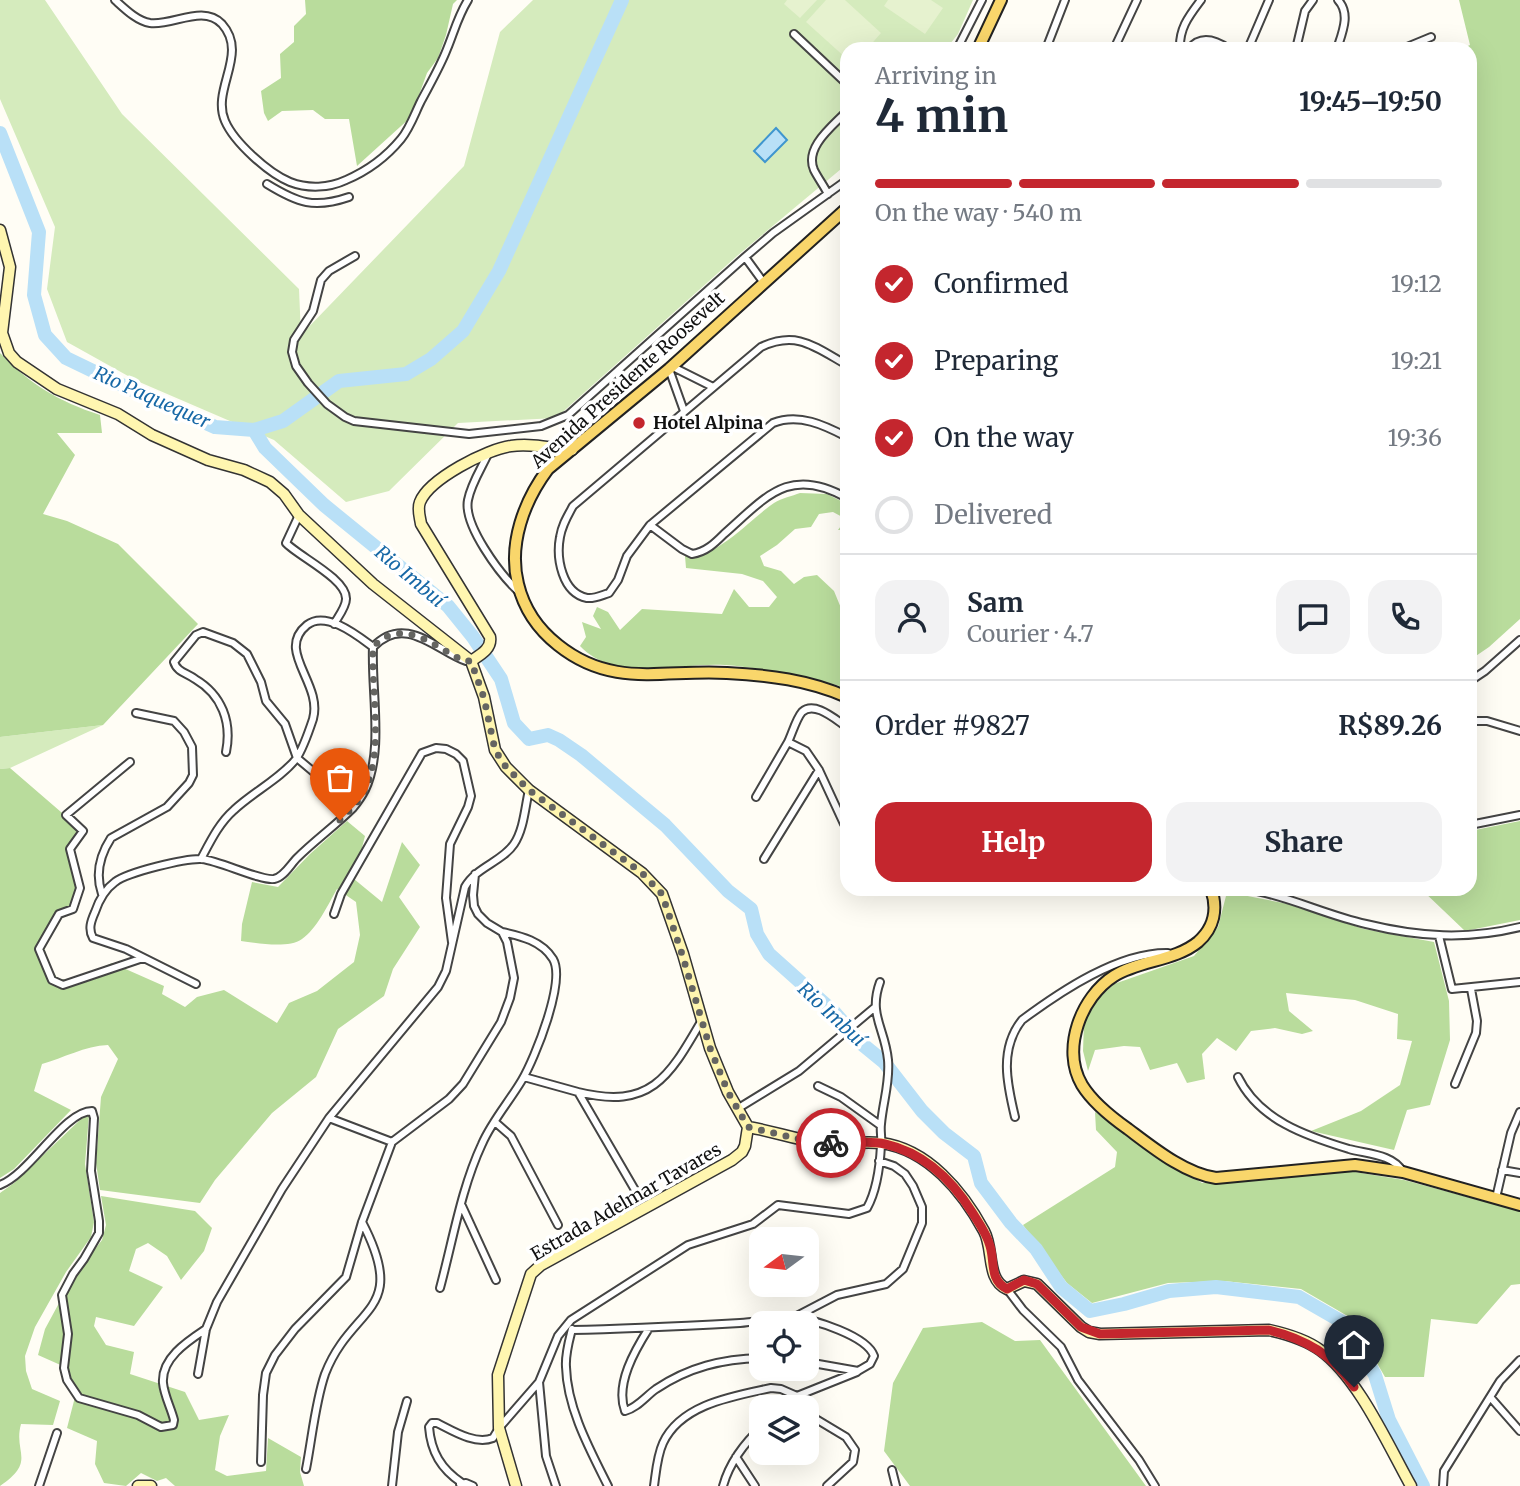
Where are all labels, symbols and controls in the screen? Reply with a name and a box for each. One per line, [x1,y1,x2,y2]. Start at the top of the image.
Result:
text: Arriving in [875,61,997,90]
text: 19:45–19:50 [1299,85,1442,118]
text: 4 min [875,87,1008,145]
text: On the way · 540 m [875,198,1082,227]
icon: check [875,265,913,303]
text: Confirmed [934,267,1069,300]
text: 19:12 [1391,269,1442,298]
street label: Avenida Presidente Roosevelt [525,286,729,474]
icon: check [875,342,913,380]
text: Preparing [934,344,1058,377]
text: 19:21 [1391,346,1442,375]
water label: Rio Paquequer [90,361,214,433]
place label: Hotel Alpina [653,411,763,434]
marker: Hotel Alpina [631,415,647,431]
icon: check [875,419,913,457]
text: On the way [934,421,1074,454]
text: 19:36 [1388,423,1442,452]
text: Delivered [934,498,1053,531]
water label: Rio Imbuí [370,540,452,614]
button: person [875,580,949,654]
button: chat [1276,580,1350,654]
button: phone [1368,580,1442,654]
text: Sam [967,586,1024,619]
text: Courier · 4.7 [967,619,1094,648]
text: Order #9827 [875,709,1030,742]
text: R$89.26 [1338,709,1442,742]
pin [310,748,370,820]
icon: bag [321,759,359,797]
button: Help [875,802,1152,882]
button: Share [1166,802,1442,882]
water label: Rio Imbuí [793,977,873,1053]
courier [796,1108,866,1178]
icon: bike [812,1124,850,1162]
street label: Estrada Adelmar Tavares [526,1138,725,1266]
north arrow [749,1227,819,1297]
map controls [749,1227,819,1465]
button: locate [749,1311,819,1381]
pin [1324,1315,1384,1387]
icon: home [1335,1326,1373,1364]
button: layers [749,1395,819,1465]

